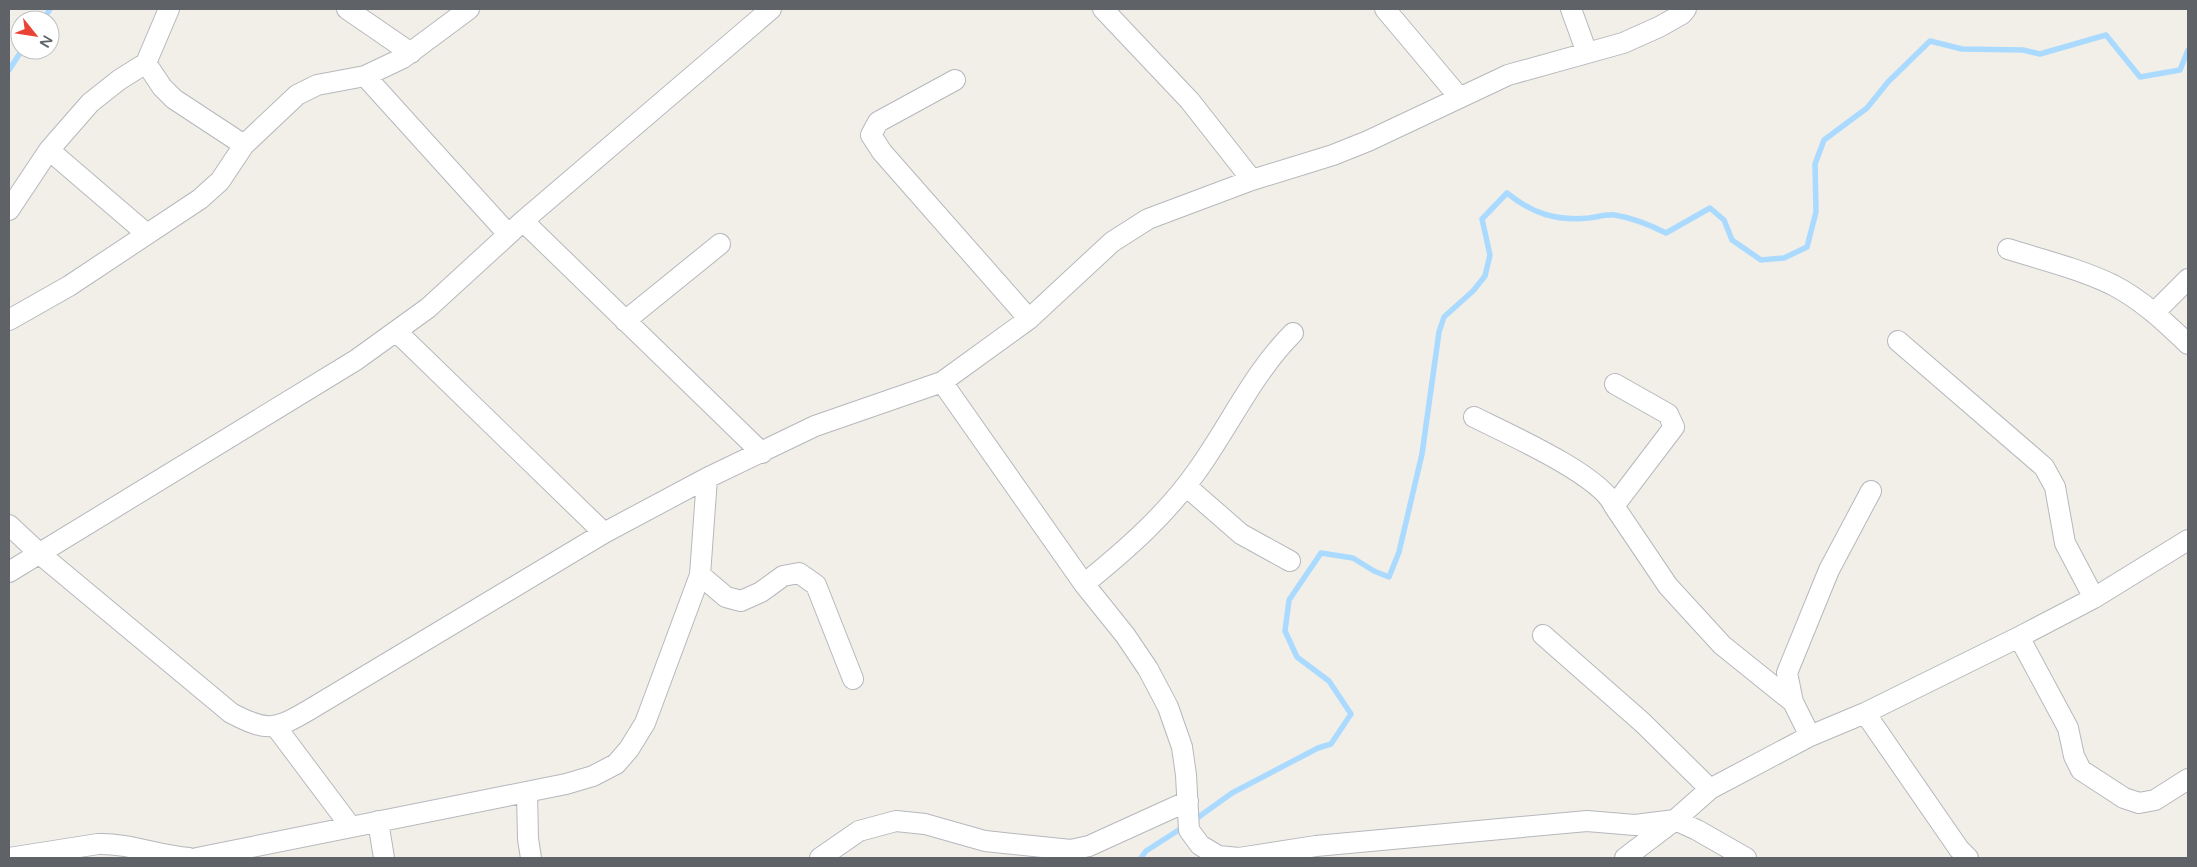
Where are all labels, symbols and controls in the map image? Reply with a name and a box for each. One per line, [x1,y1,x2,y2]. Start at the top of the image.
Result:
north arrow [10,10,60,60]
text: N [36,32,56,50]

